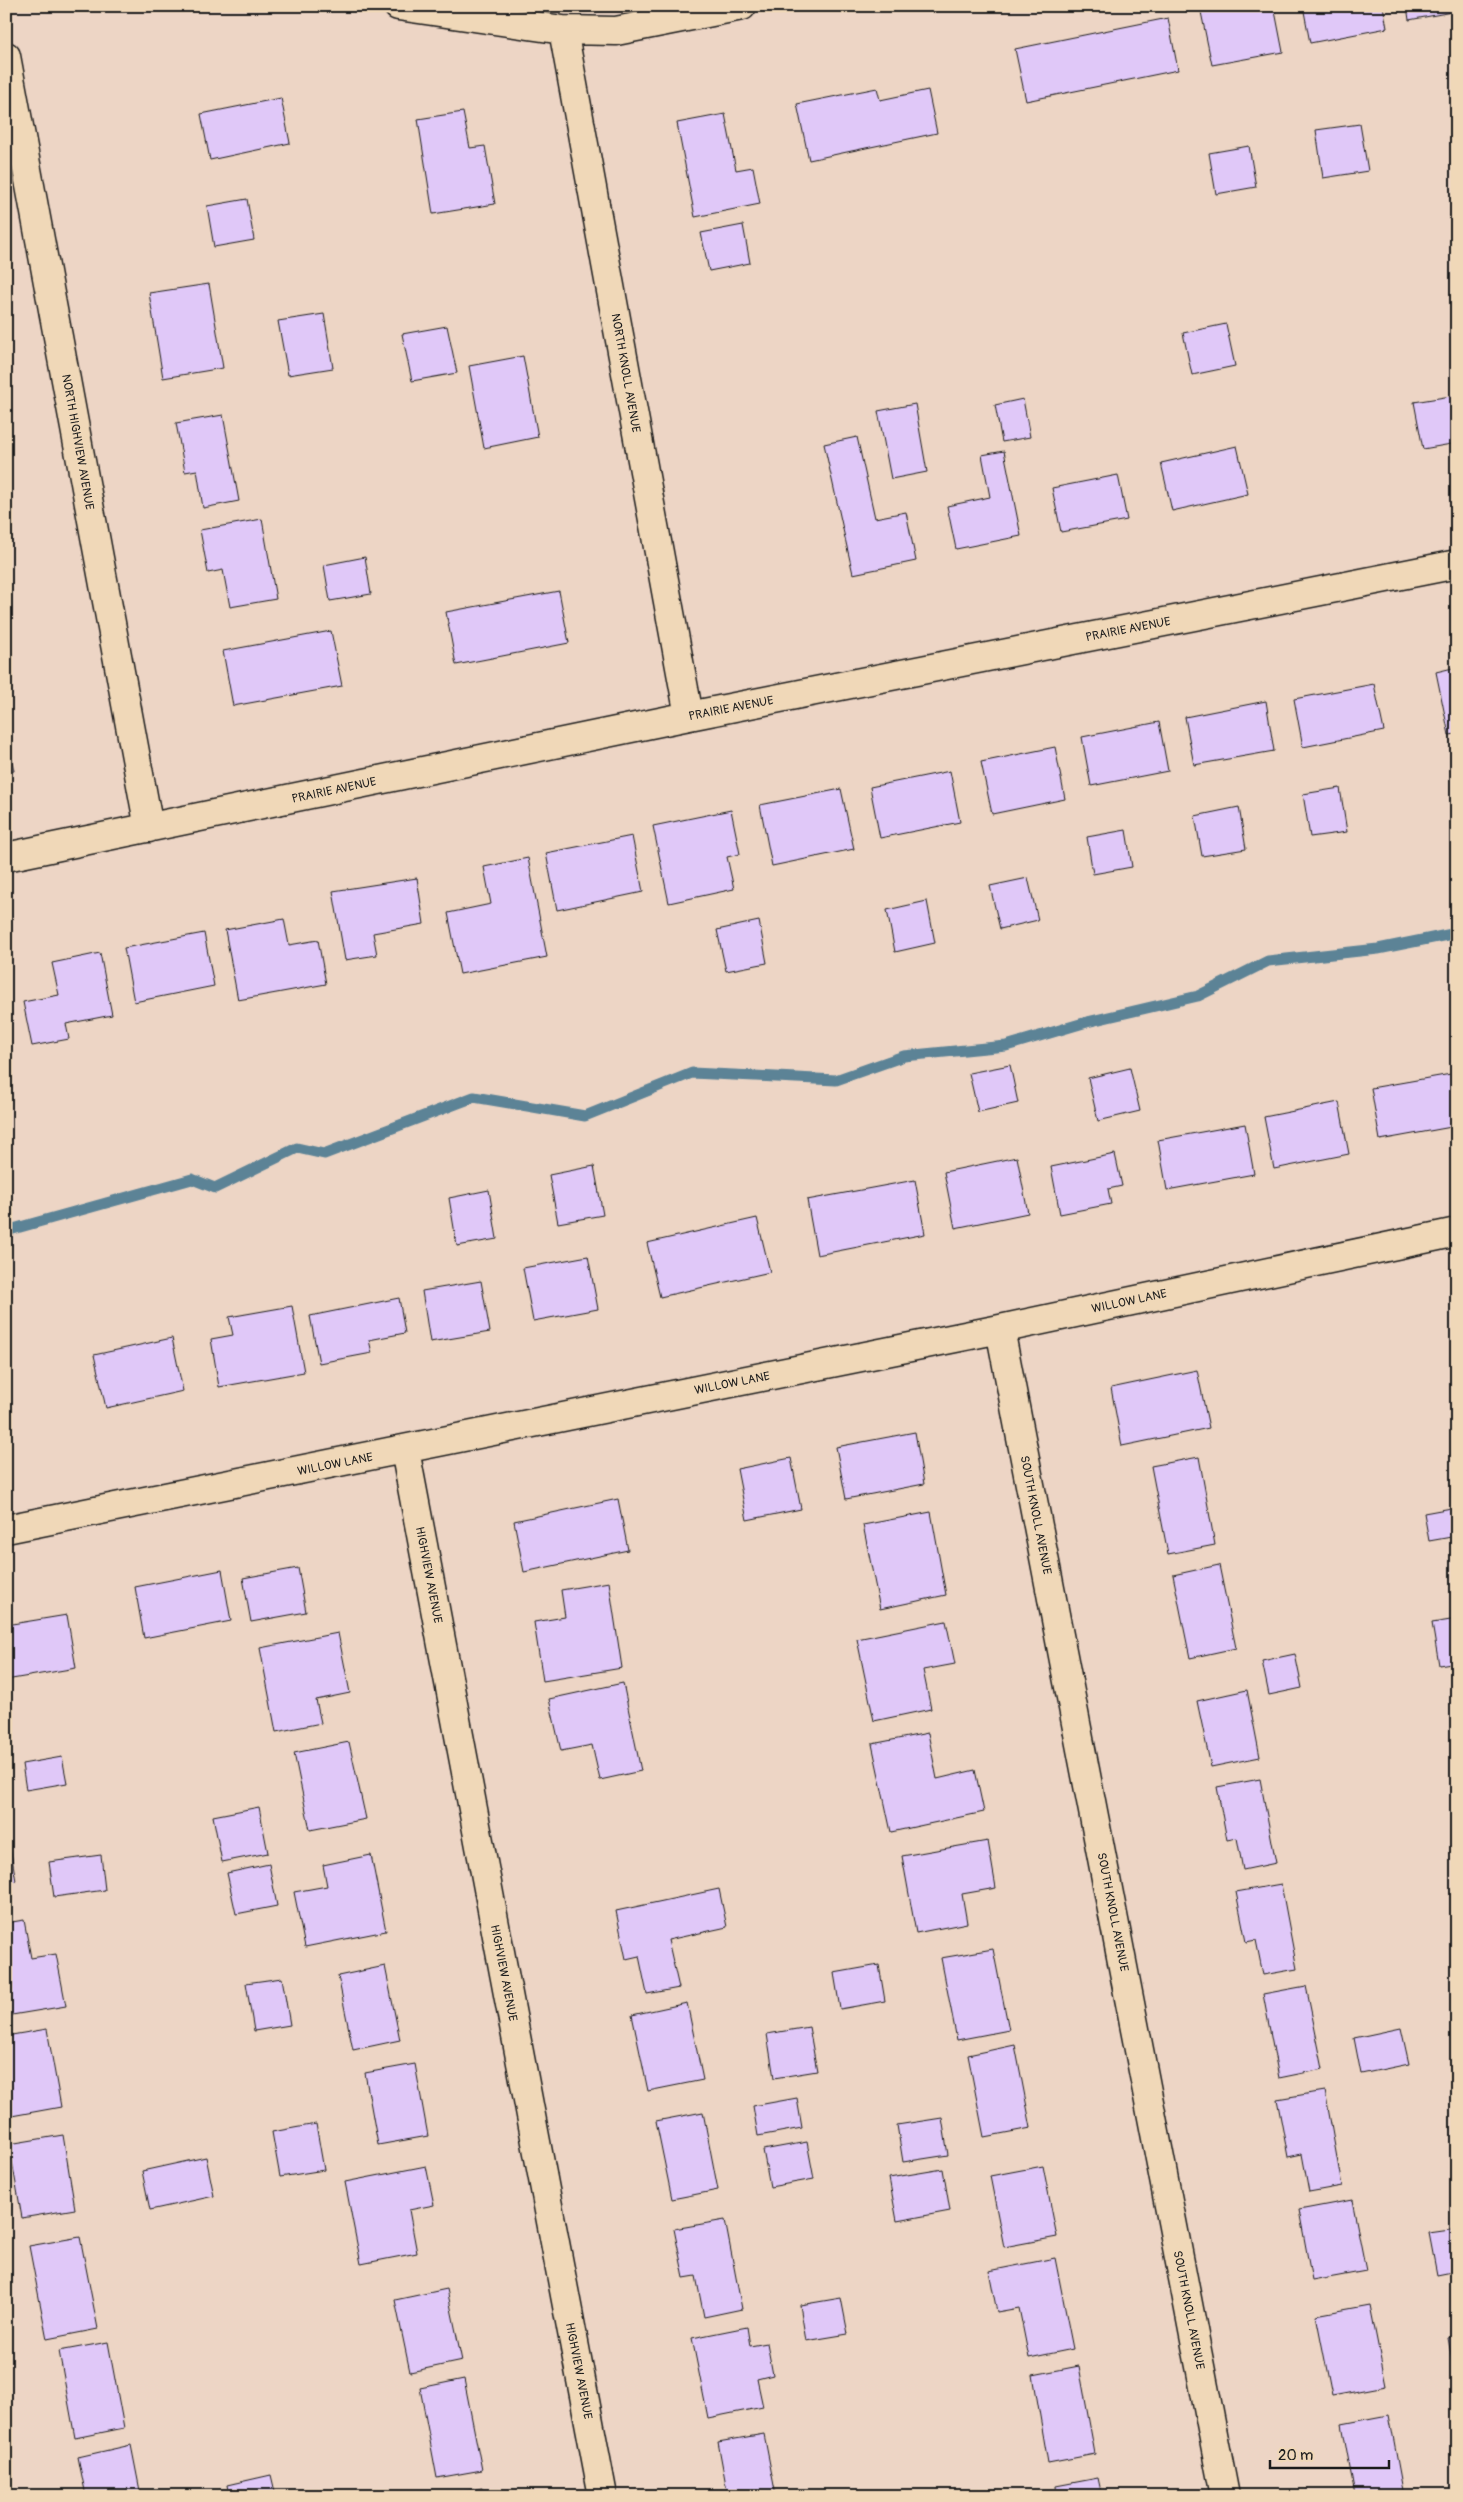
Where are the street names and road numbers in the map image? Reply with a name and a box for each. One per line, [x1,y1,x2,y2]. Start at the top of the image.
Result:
street label: NORTH KNOLL AVENUE [608,312,643,434]
street label: NORTH HIGHVIEW AVENUE [58,373,97,511]
street label: PRAIRIE AVENUE [1084,614,1172,645]
street label: PRAIRIE AVENUE [687,693,775,724]
street label: PRAIRIE AVENUE [290,774,378,807]
street label: WILLOW LANE [1090,1286,1168,1317]
street label: WILLOW LANE [693,1369,771,1398]
street label: WILLOW LANE [296,1450,374,1479]
street label: SOUTH KNOLL AVENUE [1017,1454,1054,1576]
street label: HIGHVIEW AVENUE [412,1525,445,1625]
street label: SOUTH KNOLL AVENUE [1094,1851,1131,1973]
street label: HIGHVIEW AVENUE [487,1923,520,2023]
street label: SOUTH KNOLL AVENUE [1170,2249,1207,2371]
street label: HIGHVIEW AVENUE [562,2321,595,2421]

